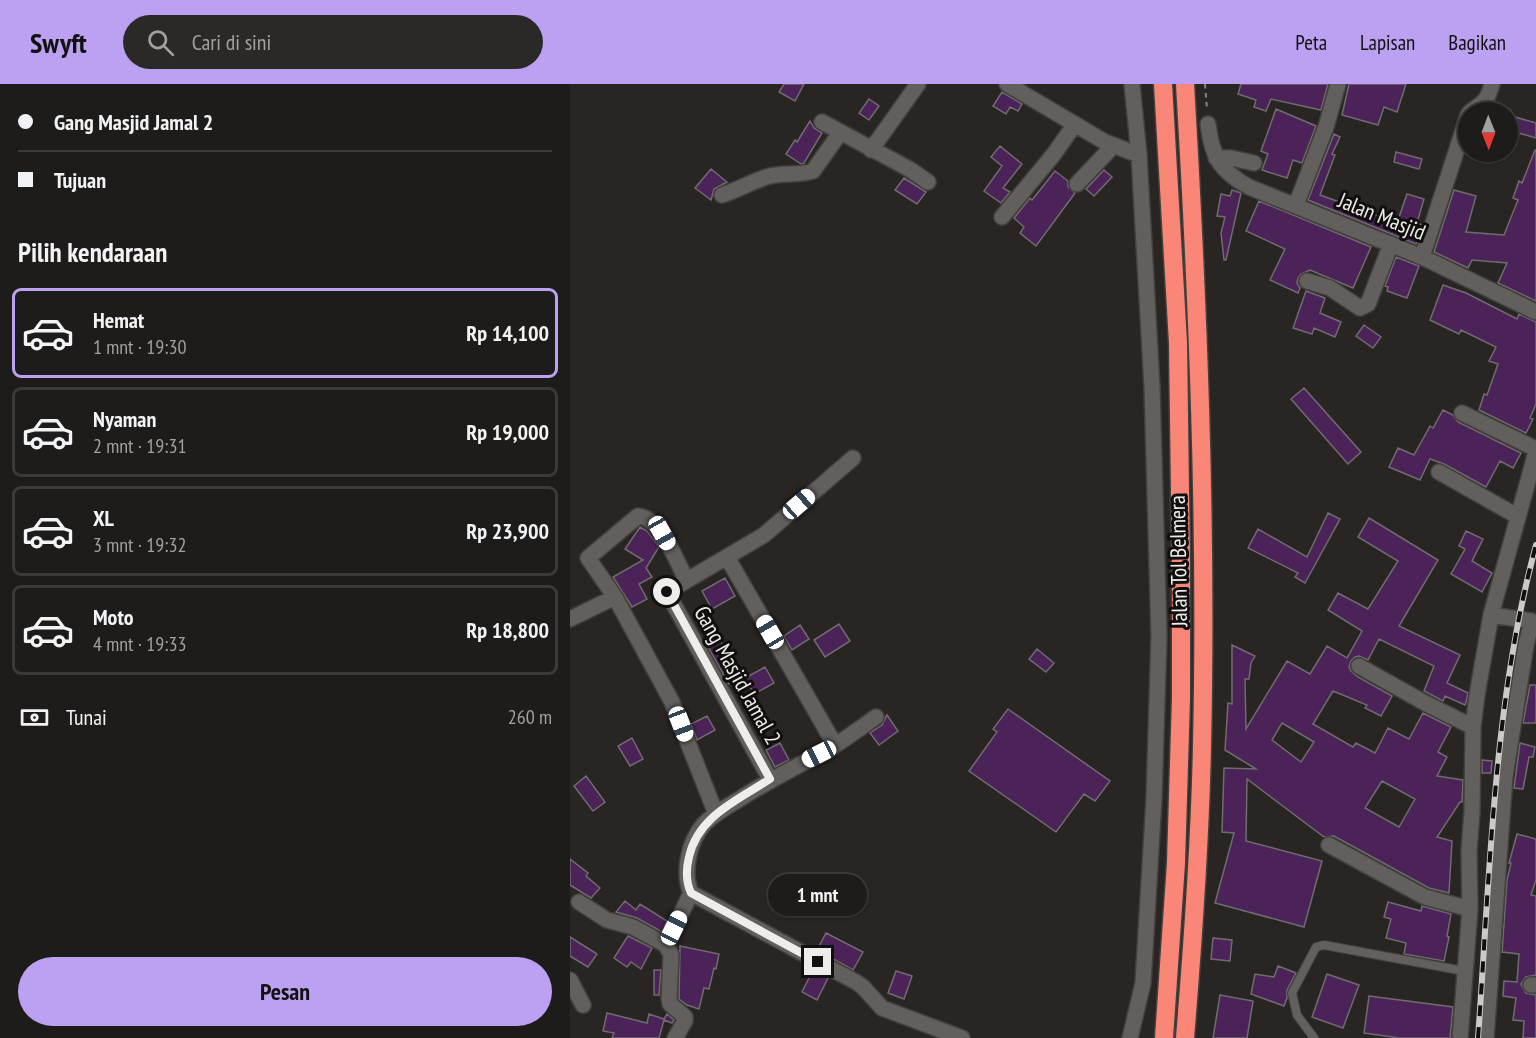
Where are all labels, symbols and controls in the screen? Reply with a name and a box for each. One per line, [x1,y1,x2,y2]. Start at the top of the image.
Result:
search box [123,15,543,69]
text: Swyft [30,24,87,61]
icon: search [144,26,177,59]
text: Cari di sini [192,28,271,56]
text: Peta [1295,29,1327,56]
text: Lapisan [1360,29,1415,56]
text: Bagikan [1448,29,1506,56]
north arrow [1458,102,1518,162]
map controls [1458,102,1518,162]
text: Gang Masjid Jamal 2 [54,108,213,136]
text: Tujuan [54,166,106,194]
street label: Jalan Masjid [1333,185,1430,246]
text: Pilih kendaraan [18,235,167,269]
icon: car [21,306,75,360]
text: Hemat [93,306,144,334]
text: Rp 14,100 [466,319,549,347]
text: 1 mnt · 19:30 [93,334,186,360]
icon: car [21,405,75,459]
text: Nyaman [93,405,156,433]
text: Rp 19,000 [466,418,549,446]
text: 2 mnt · 19:31 [93,433,186,459]
car [780,485,818,523]
street label: Jalan Tol Belmera [1163,495,1193,628]
icon: car [21,504,75,558]
text: XL [93,504,114,532]
car [645,513,679,553]
text: Rp 23,900 [466,517,549,545]
text: 3 mnt · 19:32 [93,532,186,558]
route start [653,578,680,605]
street label: Gang Masjid Jamal 2 [688,601,788,749]
icon: car [21,603,75,657]
text: Moto [93,603,134,631]
car [753,612,787,652]
text: Rp 18,800 [466,616,549,644]
text: 4 mnt · 19:33 [93,631,186,657]
icon: cash [18,701,51,734]
text: Tunai [66,703,107,731]
text: 260 m [508,704,552,730]
car [666,704,696,744]
car [799,738,839,770]
callout: 1 mnt [768,875,868,917]
text: 1 mnt [797,882,838,908]
car [658,908,690,948]
route end [804,948,831,975]
button: Pesan [18,957,552,1026]

